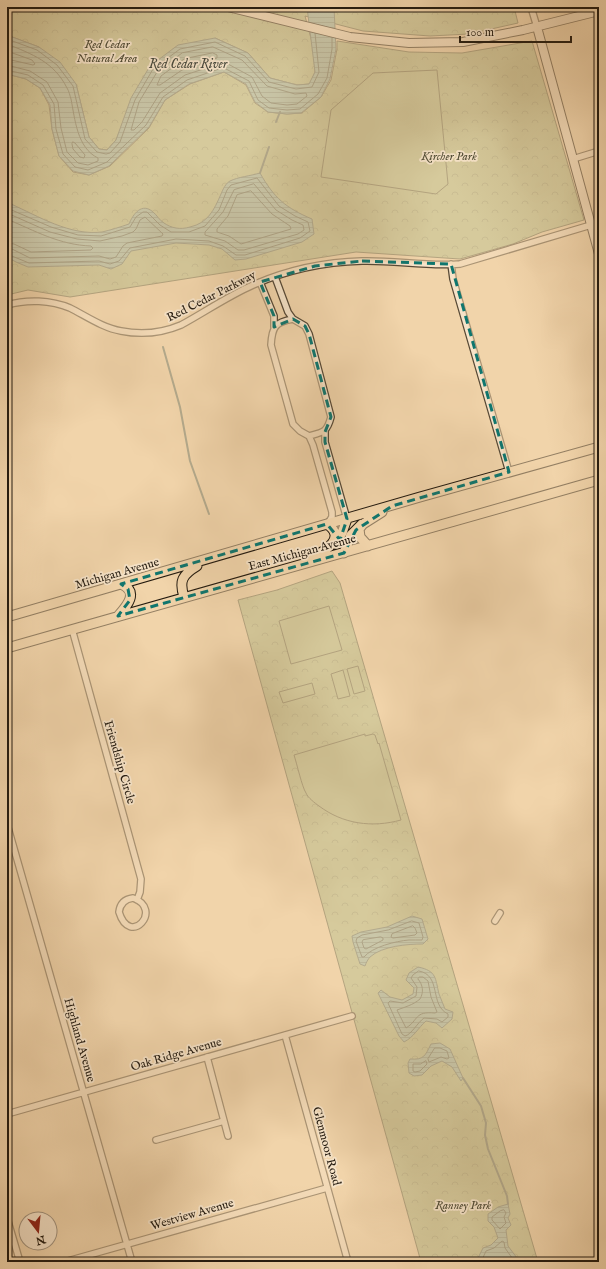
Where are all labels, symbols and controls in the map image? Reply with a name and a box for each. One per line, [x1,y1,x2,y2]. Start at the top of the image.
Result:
scale bar [460,18,571,44]
text: 100 m [466,25,494,40]
park label: Red Cedar Natural Area [77,37,137,66]
water label: Red Cedar River [149,56,228,73]
park label: Kircher Park [420,149,477,164]
street label: Red Cedar Parkway [164,268,258,325]
street label: East Michigan Avenue [247,531,358,574]
street label: Michigan Avenue [73,554,161,593]
street label: Friendship Circle [99,719,139,806]
street label: Highland Avenue [60,996,99,1084]
street label: Oak Ridge Avenue [129,1034,224,1075]
street label: Glenmoor Road [309,1105,344,1188]
street label: Westview Avenue [149,1195,236,1234]
park label: Ranney Park [435,1198,491,1213]
north arrow [18,1211,58,1251]
text: N [34,1231,48,1248]

